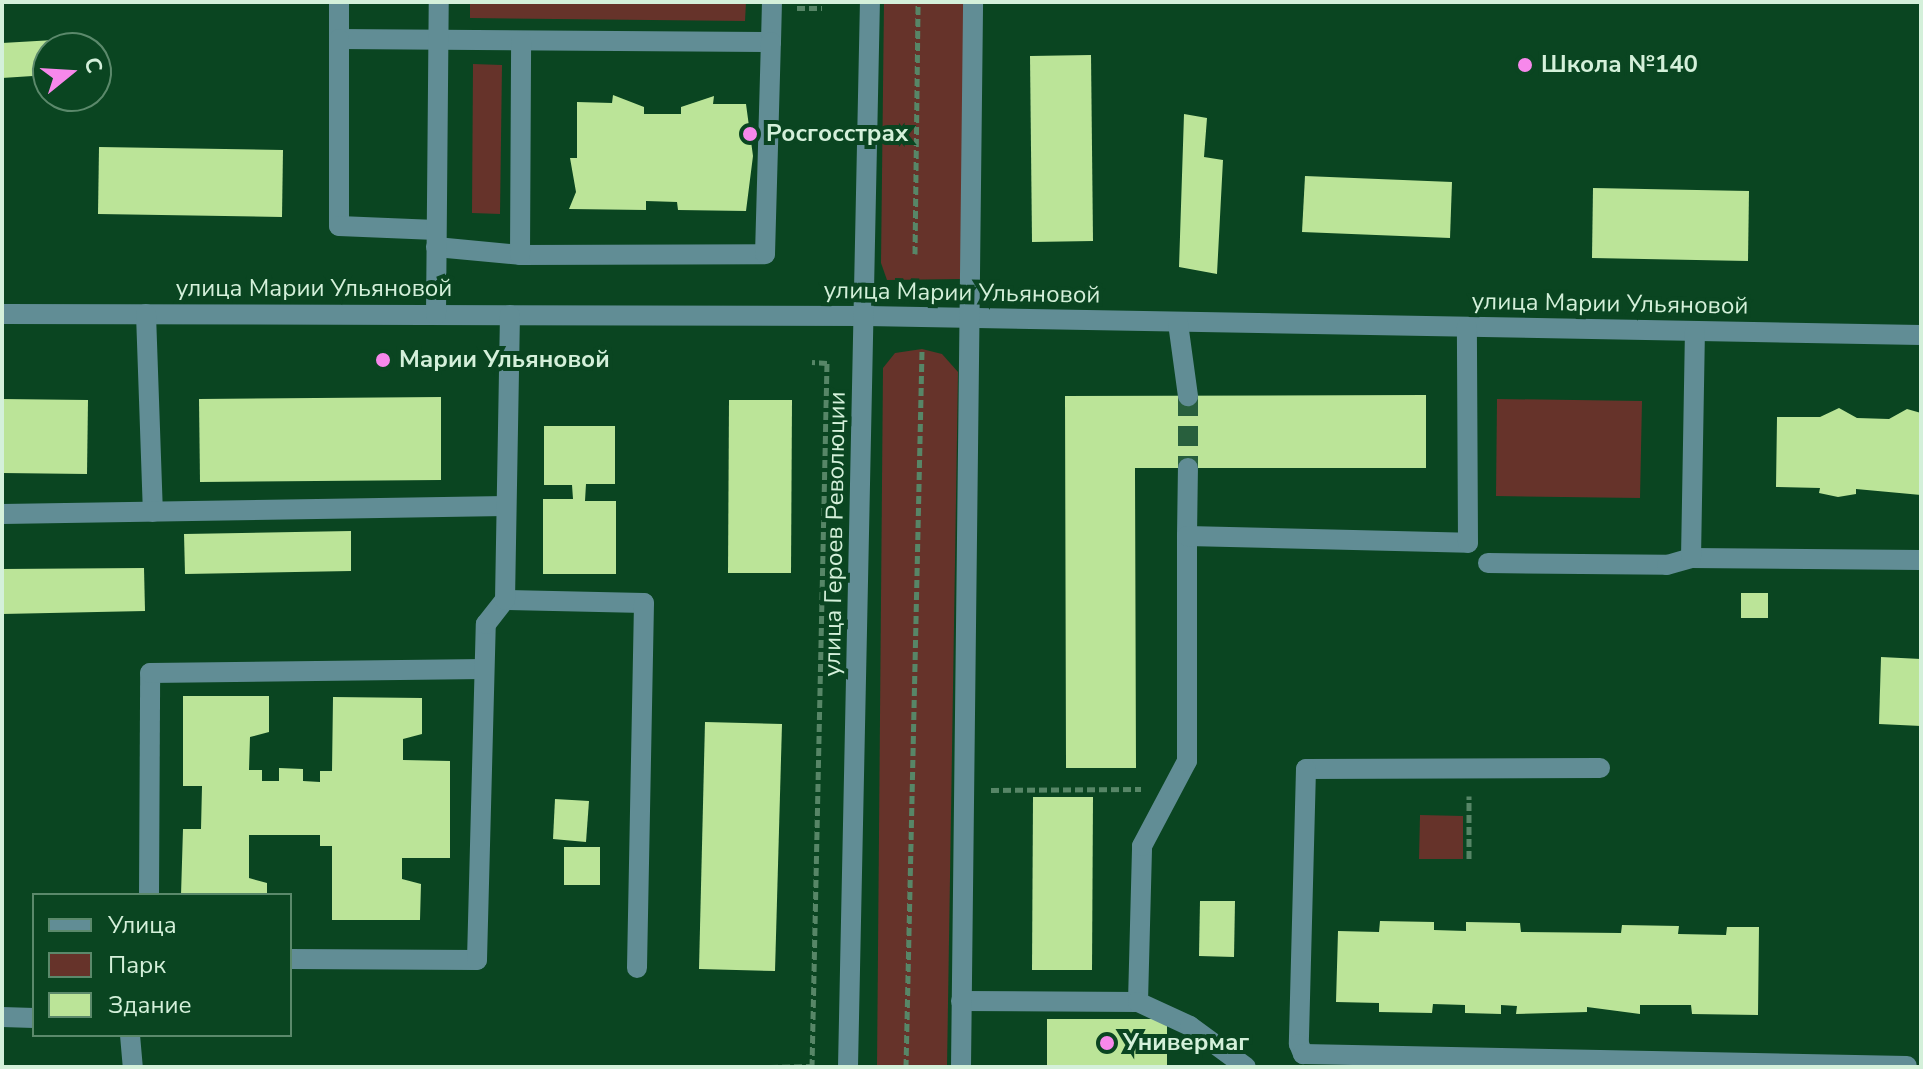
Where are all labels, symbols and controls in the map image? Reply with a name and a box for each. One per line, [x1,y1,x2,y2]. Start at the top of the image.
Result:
north arrow [32,32,112,112]
place label: Школа №140 [1541,51,1698,79]
text: С [76,53,109,77]
marker: Школа №140 [1516,56,1534,74]
place label: Росгосстрах [766,120,908,148]
marker: Росгосстрах [741,125,759,143]
street label: улица Марии Ульяновой [176,275,452,303]
street label: улица Марии Ульяновой [823,276,1101,310]
street label: улица Марии Ульяновой [1471,287,1749,321]
place label: Марии Ульяновой [399,346,610,374]
marker: Марии Ульяновой [374,351,392,369]
street label: улица Героев Революции [818,391,852,677]
legend [32,893,292,1037]
text: Улица [108,909,177,941]
text: Парк [108,949,166,981]
text: Здание [108,989,192,1021]
place label: Универмаг [1123,1029,1249,1057]
marker: Универмаг [1098,1034,1116,1052]

